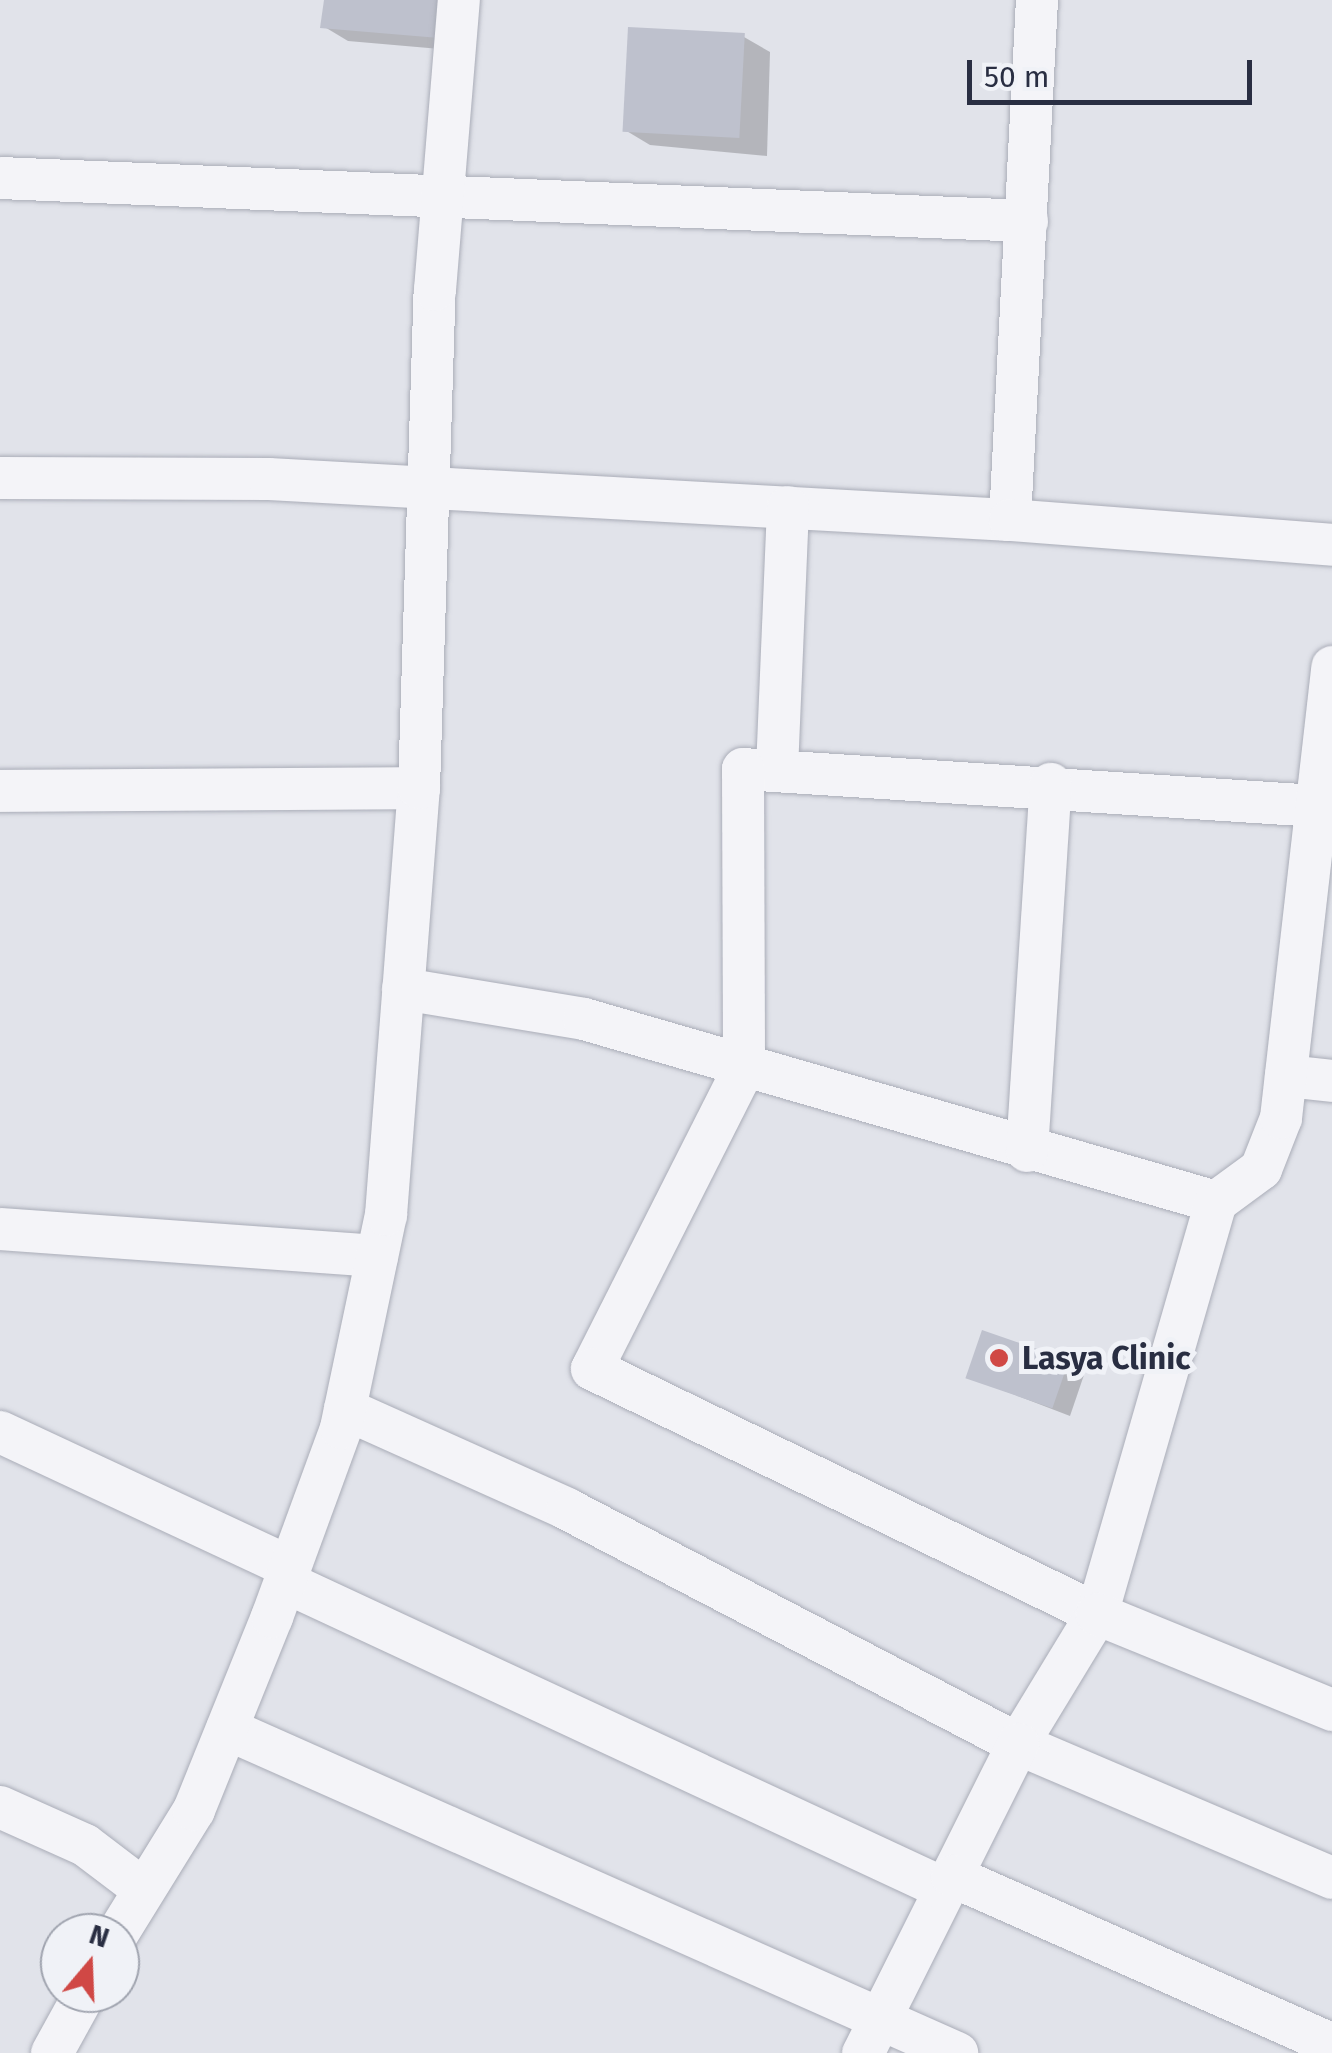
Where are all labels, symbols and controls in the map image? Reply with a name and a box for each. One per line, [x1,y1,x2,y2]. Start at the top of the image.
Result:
scale bar [972,40,1257,102]
text: 50 m [984,59,1049,95]
place label: Lasya Clinic [1022,1339,1191,1377]
marker: Lasya Clinic [986,1345,1012,1371]
north arrow [40,1913,140,2013]
text: N [85,1917,113,1955]

